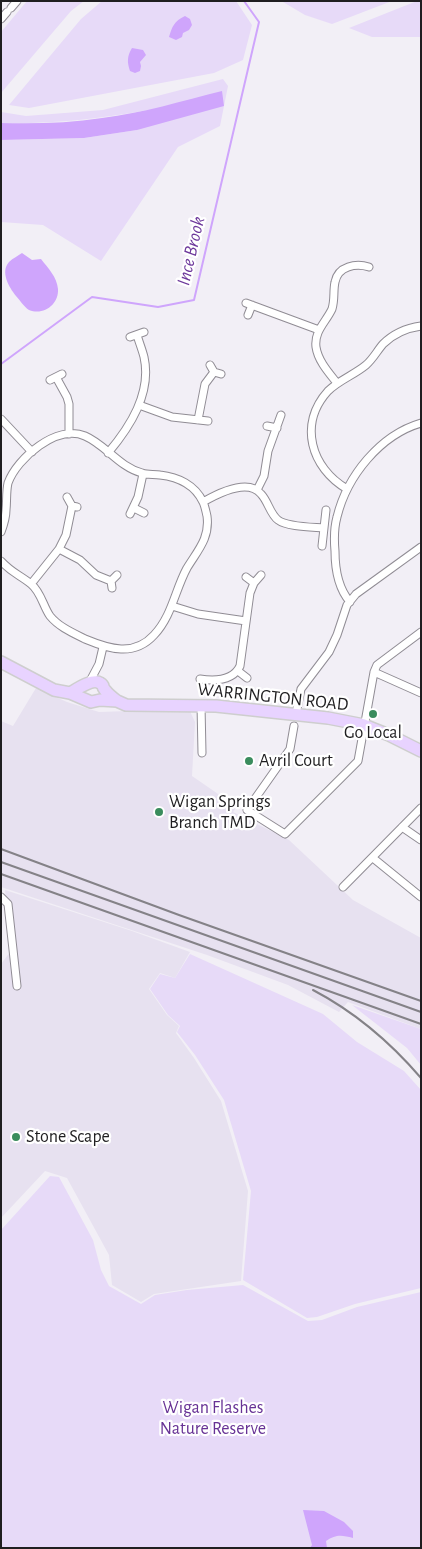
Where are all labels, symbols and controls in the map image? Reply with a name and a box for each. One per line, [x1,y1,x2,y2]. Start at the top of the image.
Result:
water label: Ince Brook [172,214,210,288]
street label: WARRINGTON ROAD [197,678,349,716]
marker: Go Local [367,708,379,720]
place label: Go Local [344,722,402,744]
place label: Avril Court [259,750,333,772]
marker: Avril Court [243,755,255,767]
place label: Wigan Springs Branch TMD [169,791,271,834]
marker: Wigan Springs Branch TMD [153,806,165,818]
place label: Stone Scape [26,1126,110,1148]
marker: Stone Scape [10,1131,22,1143]
park label: Wigan Flashes Nature Reserve [160,1397,266,1440]

